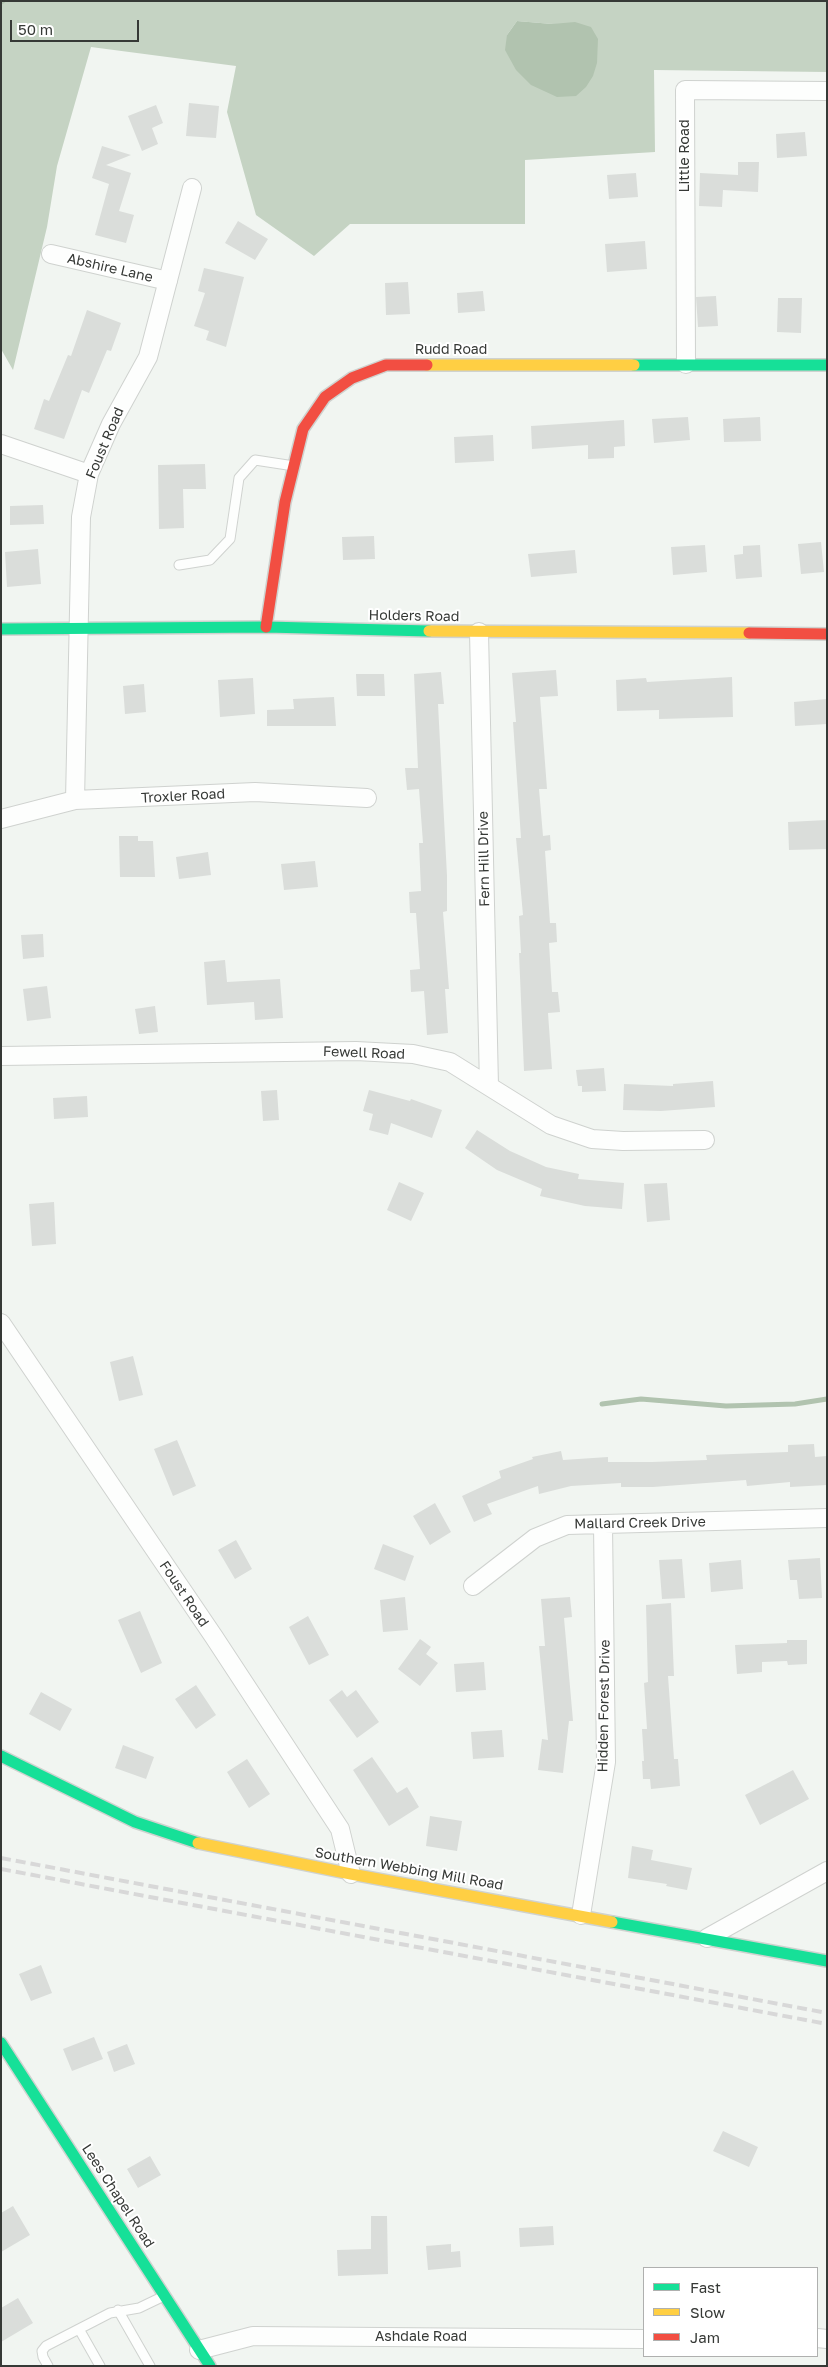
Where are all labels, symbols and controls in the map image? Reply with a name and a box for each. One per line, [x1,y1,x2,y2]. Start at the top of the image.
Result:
scale bar [12,10,141,42]
text: 50 m [18,20,53,38]
street label: Little Road [677,119,693,193]
street label: Abshire Lane [65,250,155,286]
street label: Rudd Road [415,342,487,358]
street label: Foust Road [82,405,128,481]
street label: Holders Road [368,607,460,625]
street label: Troxler Road [140,785,226,807]
street label: Fern Hill Drive [475,811,493,907]
street label: Fewell Road [323,1043,405,1063]
street label: Mallard Creek Drive [574,1513,706,1533]
street label: Foust Road [156,1558,212,1630]
street label: Hidden Forest Drive [594,1639,614,1773]
street label: Southern Webbing Mill Road [314,1844,504,1894]
street label: Lees Chapel Road [78,2141,158,2251]
legend [643,2267,818,2357]
text: Fast [690,2278,721,2296]
text: Slow [690,2303,725,2321]
text: Jam [690,2328,720,2346]
street label: Ashdale Road [375,2329,467,2345]

